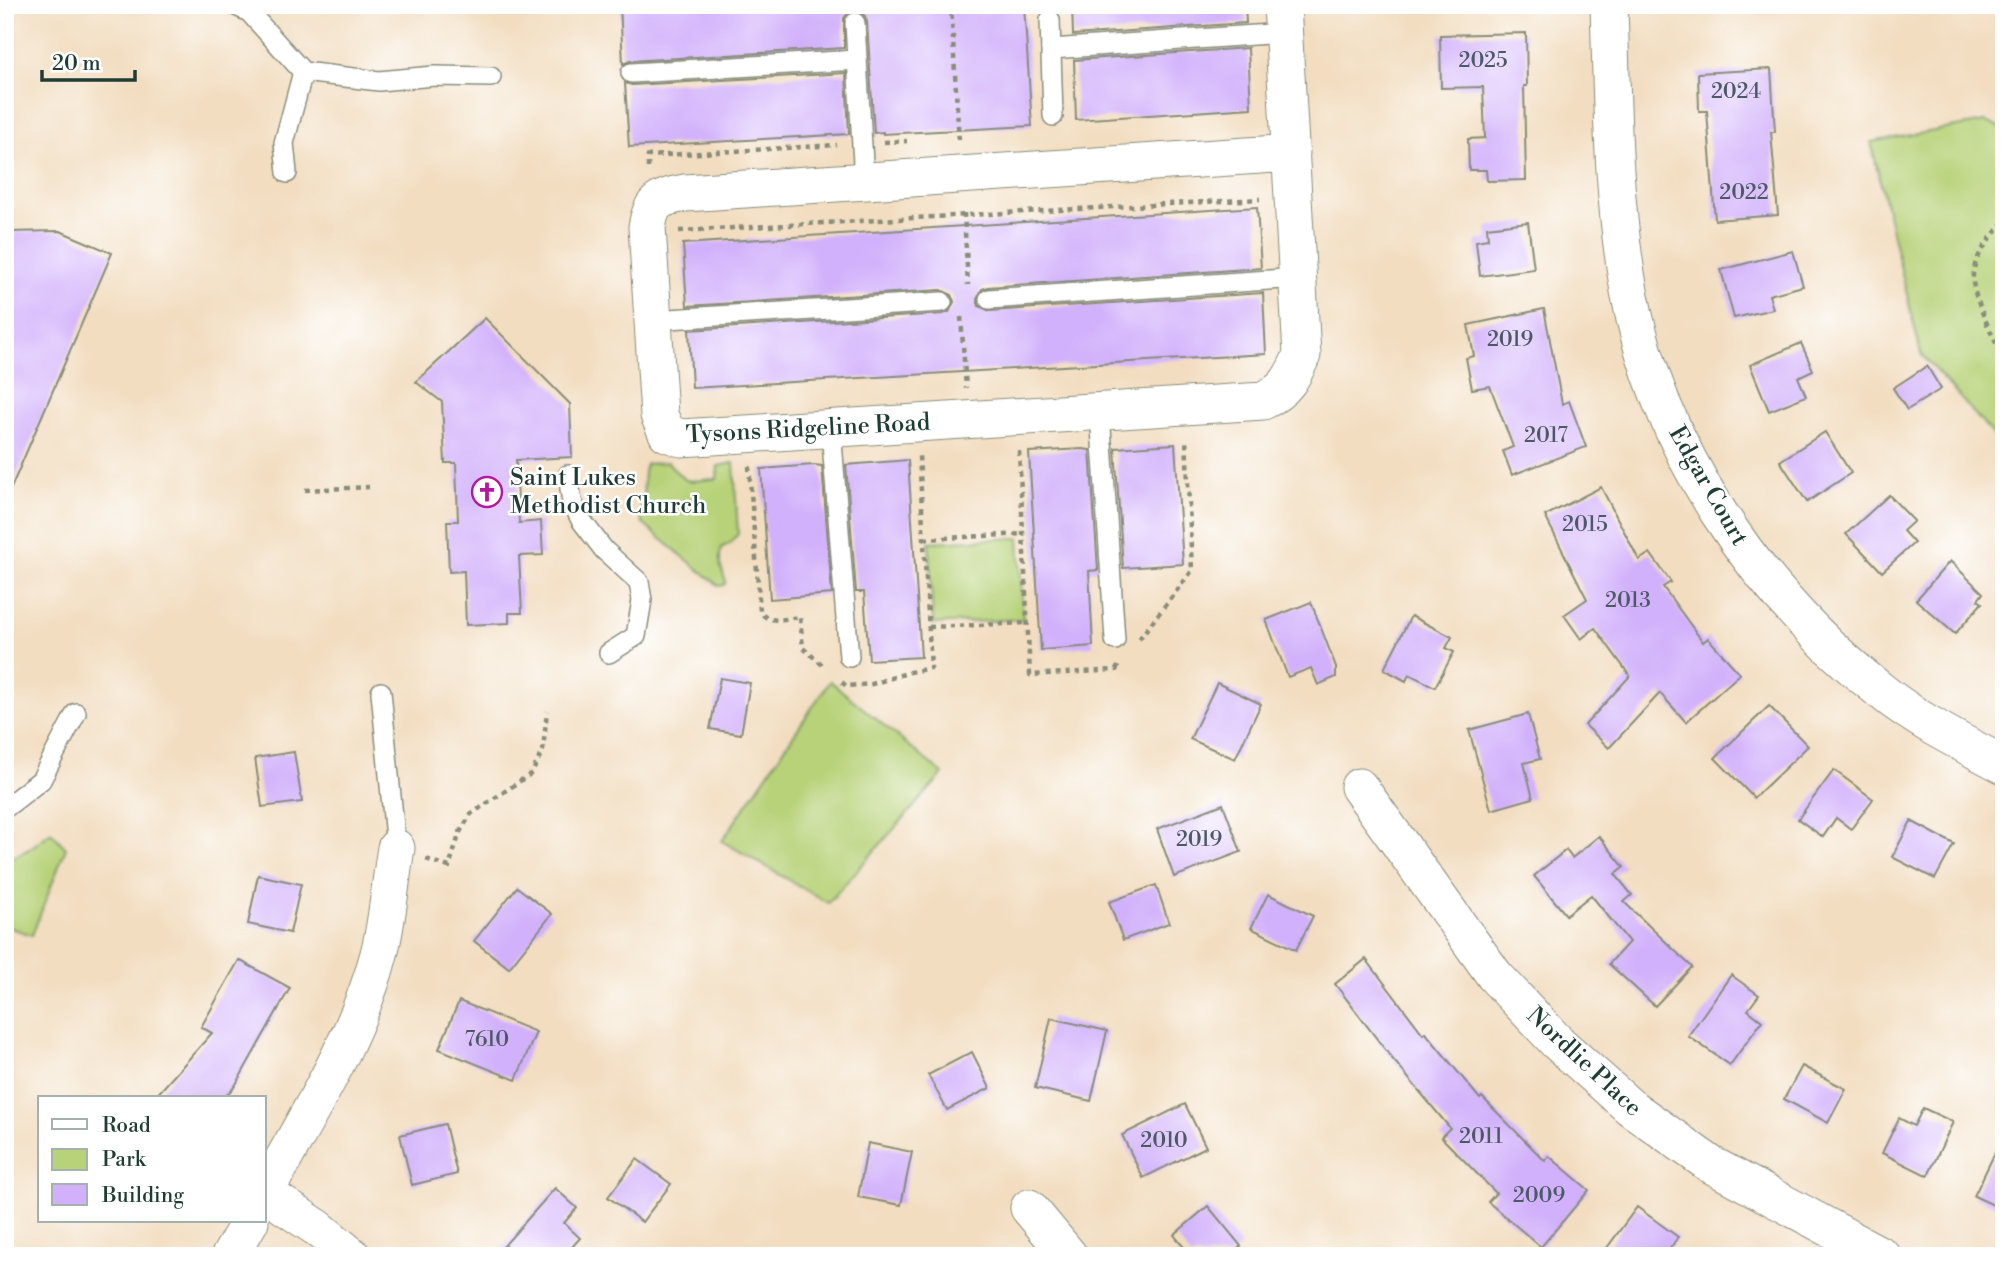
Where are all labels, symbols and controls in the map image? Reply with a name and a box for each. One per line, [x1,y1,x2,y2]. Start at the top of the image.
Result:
scale bar [42,38,135,82]
house number: 2025 [1458,48,1508,74]
text: 20 m [52,51,101,77]
house number: 2024 [1711,79,1761,105]
house number: 2022 [1719,180,1769,206]
house number: 2019 [1487,327,1533,353]
street label: Tysons Ridgeline Road [685,408,931,450]
street label: Edgar Court [1662,421,1755,552]
house number: 2017 [1524,423,1568,449]
place label: Saint Lukes Methodist Church [510,463,706,521]
church icon: Saint Lukes Methodist Church [470,475,504,509]
house number: 2015 [1562,512,1608,538]
house number: 2013 [1605,588,1651,614]
house number: 2019 [1176,827,1222,853]
street label: Nordlie Place [1520,1001,1648,1123]
house number: 7610 [465,1027,509,1053]
legend [38,1096,266,1222]
text: Road [102,1113,151,1139]
house number: 2011 [1459,1124,1503,1150]
house number: 2010 [1140,1128,1188,1154]
text: Park [102,1147,147,1173]
text: Building [101,1183,184,1209]
house number: 2009 [1513,1183,1565,1209]

